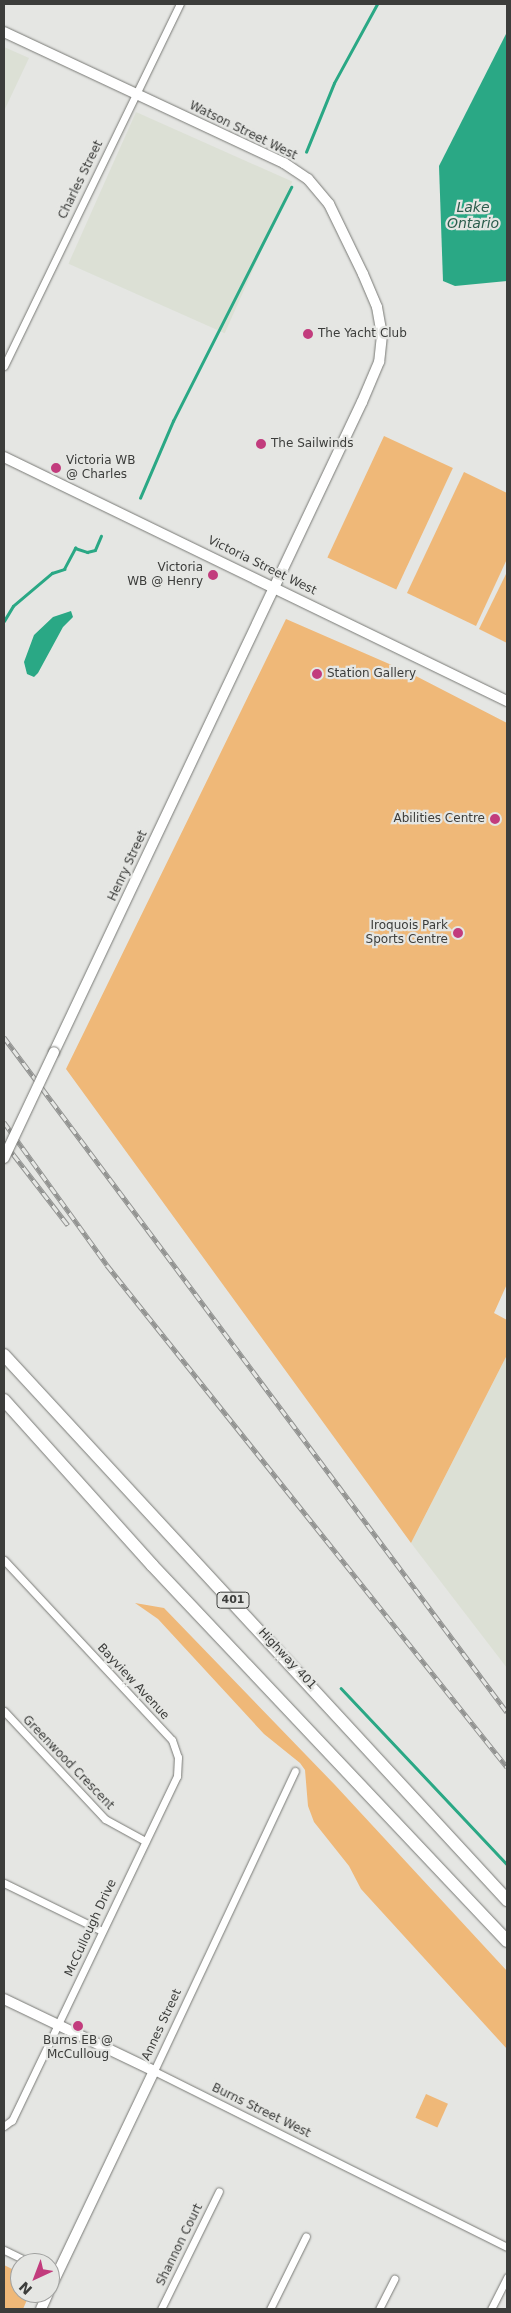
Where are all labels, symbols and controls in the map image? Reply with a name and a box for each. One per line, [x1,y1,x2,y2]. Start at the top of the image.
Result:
street label: Watson Street West [187,99,299,163]
street label: Charles Street [56,138,106,222]
water label: Lake Ontario [447,199,499,232]
place label: The Yacht Club [318,327,407,341]
marker: The Yacht Club [302,328,314,340]
place label: The Sailwinds [271,437,353,451]
marker: The Sailwinds [255,438,267,450]
place label: Victoria WB @ Charles [66,454,135,482]
marker: Victoria WB @ Charles [50,462,62,474]
street label: Victoria Street West [205,533,319,599]
place label: Victoria WB @ Henry [127,561,203,589]
marker: Victoria WB @ Henry [207,569,219,581]
place label: Station Gallery [327,667,416,681]
marker: Station Gallery [311,668,323,680]
place label: Abilities Centre [394,812,485,826]
marker: Abilities Centre [489,813,501,825]
street label: Henry Street [105,828,151,904]
place label: Iroquois Park Sports Centre [366,919,448,947]
marker: Iroquois Park Sports Centre [452,927,464,939]
road number: 401 [216,1592,250,1608]
street label: Highway 401 [255,1625,319,1693]
street label: Bayview Avenue [94,1641,172,1723]
street label: Greenwood Crescent [19,1713,117,1813]
street label: McCullough Drive [62,1877,120,1979]
street label: Annes Street [139,1987,185,2063]
marker: Burns EB @ McCulloug [72,2020,84,2032]
place label: Burns EB @ McCulloug [43,2034,113,2062]
street label: Burns Street West [209,2081,313,2141]
street label: Shannon Court [154,2202,206,2288]
north arrow [10,2253,60,2303]
text: N [16,2278,35,2298]

